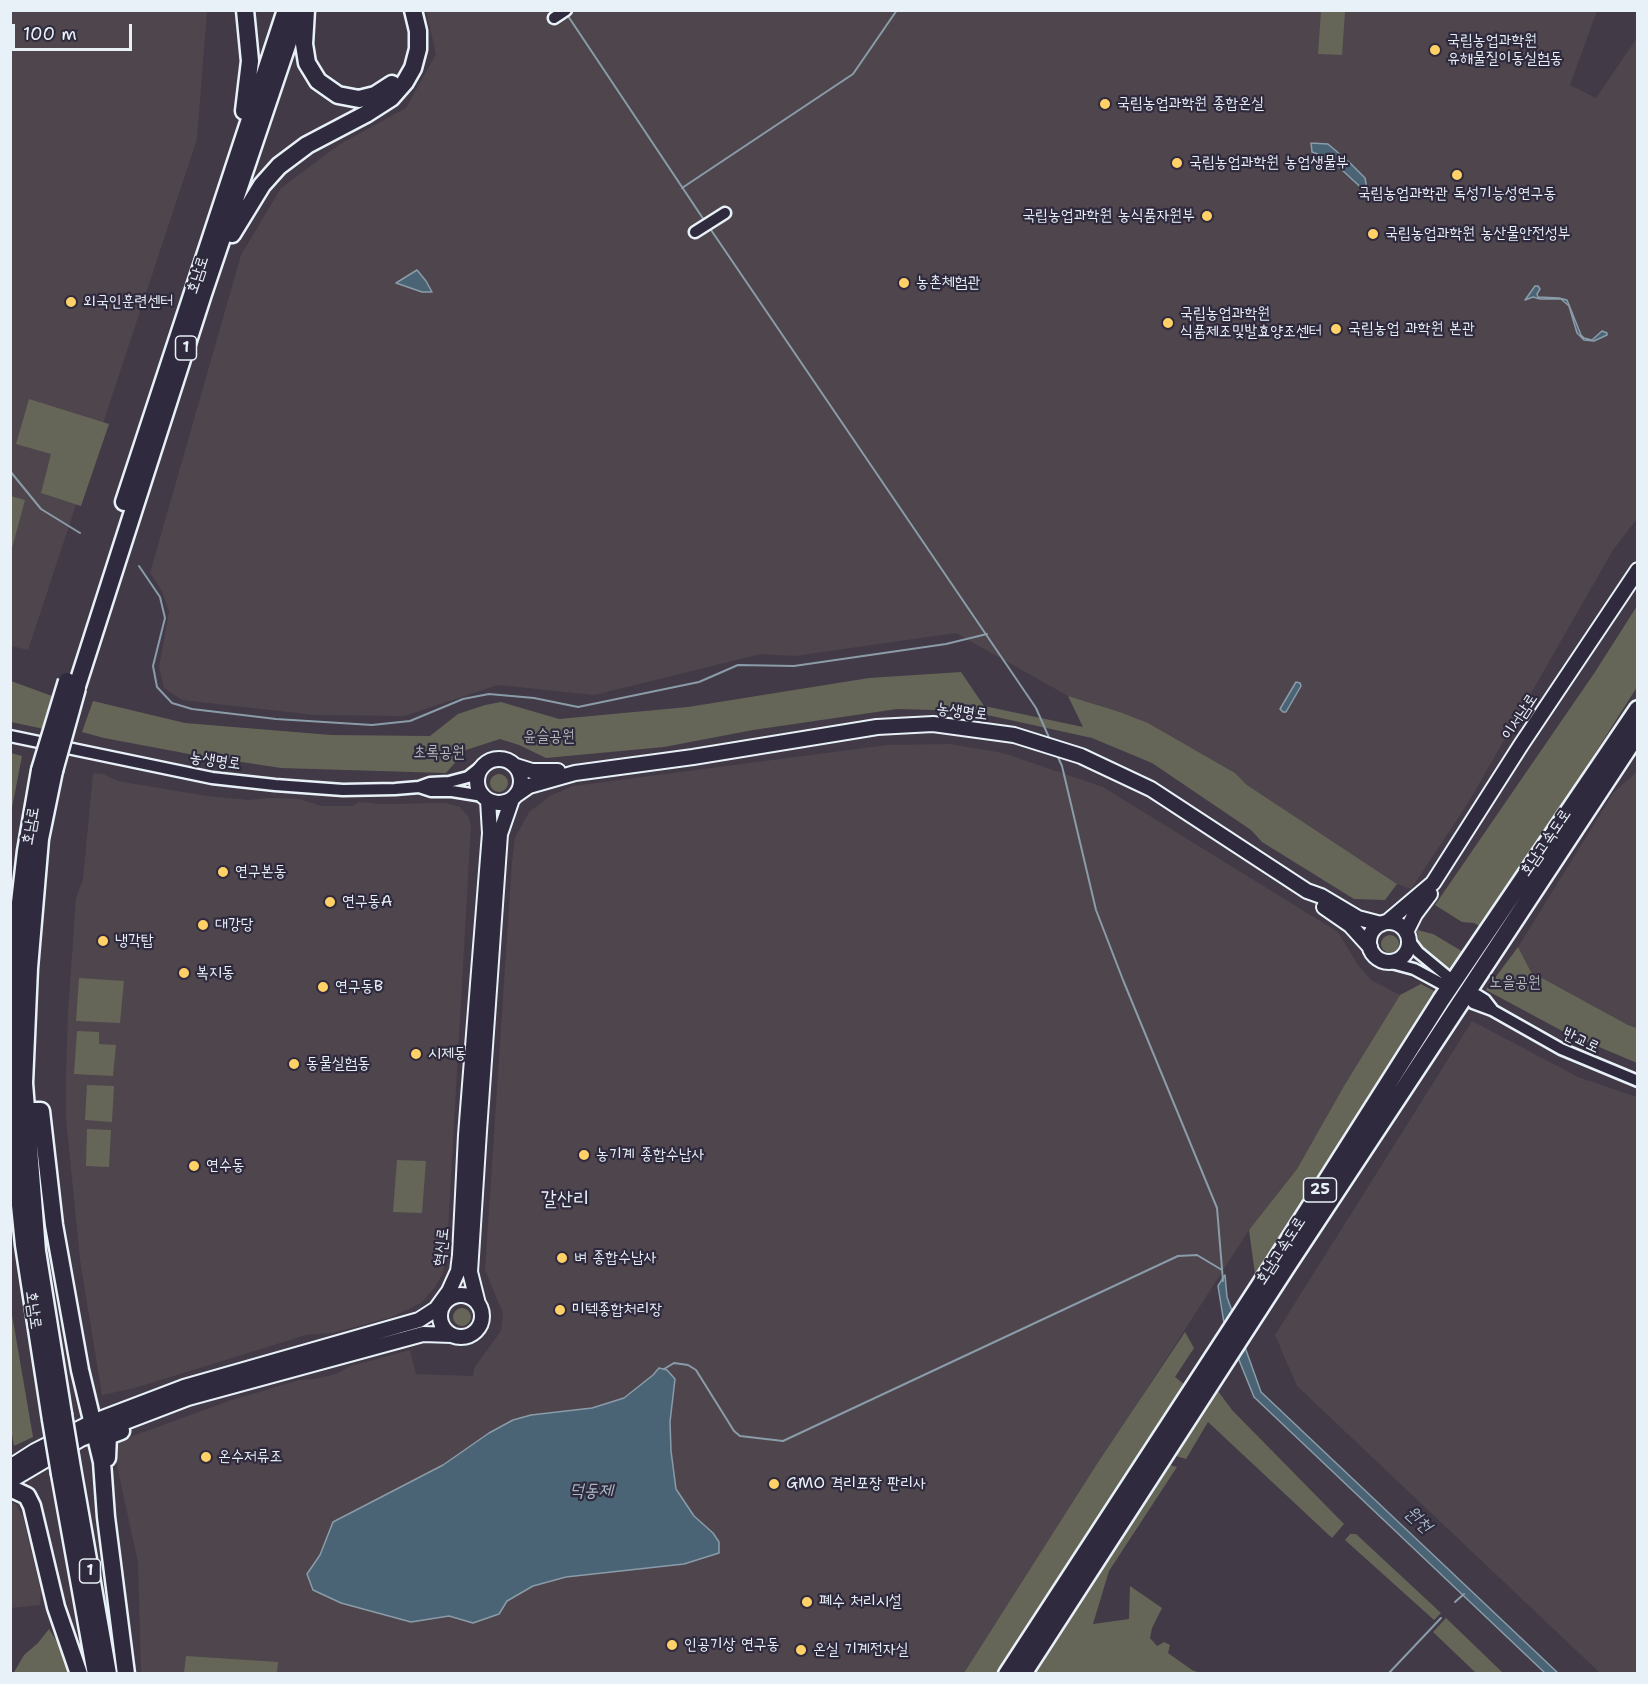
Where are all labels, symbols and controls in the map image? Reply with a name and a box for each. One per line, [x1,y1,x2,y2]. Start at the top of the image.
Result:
scale bar [15,12,135,50]
text: 100 m [23,22,77,46]
place label: 국립농업과학원 유해물질이동실험동 [1447,31,1563,69]
marker: 국립농업과학원 유해물질이동실험동 [1428,43,1442,57]
place label: 국립농업과학원 종합온실 [1117,94,1264,114]
marker: 국립농업과학원 종합온실 [1098,97,1112,111]
place label: 국립농업과학원 농업생물부 [1189,153,1349,173]
marker: 국립농업과학원 농업생물부 [1170,156,1184,170]
marker: 국립농업과학관 독성기능성연구동 [1450,168,1464,182]
place label: 국립농업과학관 독성기능성연구동 [1358,184,1556,204]
place label: 국립농업과학원 농식품자원부 [1022,206,1195,226]
marker: 국립농업과학원 농식품자원부 [1200,209,1214,223]
place label: 국립농업과학원 농산물안전성부 [1385,224,1571,244]
marker: 국립농업과학원 농산물안전성부 [1366,227,1380,241]
street label: 호남로 [183,254,213,296]
place label: 농촌체험관 [916,273,980,293]
marker: 농촌체험관 [897,276,911,290]
place label: 외국인훈련센터 [83,292,173,312]
marker: 외국인훈련센터 [64,295,78,309]
place label: 국립농업과학원 식품제조및발효양조센터 [1180,304,1322,342]
marker: 국립농업과학원 식품제조및발효양조센터 [1161,316,1175,330]
place label: 국립농업 과학원 본관 [1348,319,1475,339]
marker: 국립농업 과학원 본관 [1329,322,1343,336]
road number: 1 [176,336,196,360]
street label: 이서남로 [1498,690,1542,744]
street label: 농생명로 [935,699,989,725]
park label: 윤슬공원 [523,727,575,747]
park label: 초록공원 [413,743,465,763]
street label: 농생명로 [188,748,242,774]
street label: 호남로 [18,805,44,847]
street label: 호남고속도로 [1516,806,1576,880]
place label: 연구본동 [235,862,286,882]
marker: 연구본동 [216,865,230,879]
place label: 연구동A [342,892,392,912]
marker: 연구동A [323,895,337,909]
place label: 대강당 [215,915,254,935]
marker: 대강당 [196,918,210,932]
place label: 냉각탑 [115,931,154,951]
marker: 냉각탑 [96,934,110,948]
place label: 복지동 [196,963,235,983]
marker: 복지동 [177,966,191,980]
park label: 노을공원 [1489,973,1541,993]
place label: 연구동B [335,977,383,997]
marker: 연구동B [316,980,330,994]
street label: 반교로 [1559,1024,1603,1058]
place label: 시제동 [428,1044,467,1064]
marker: 시제동 [409,1047,423,1061]
place label: 동물실험동 [306,1054,370,1074]
marker: 동물실험동 [287,1057,301,1071]
place label: 농기계 종합수납사 [596,1145,704,1165]
marker: 농기계 종합수납사 [577,1148,591,1162]
place label: 연수동 [206,1156,245,1176]
marker: 연수동 [187,1159,201,1173]
road number: 25 [1304,1178,1336,1202]
district label: 갈산리 [541,1188,589,1212]
street label: 호남고속도로 [1252,1213,1310,1289]
street label: 혁신로 [430,1227,454,1267]
place label: 벼 종합수납사 [574,1248,657,1268]
marker: 벼 종합수납사 [555,1251,569,1265]
street label: 호남로 [21,1290,45,1330]
place label: 미텍종합처리장 [572,1300,662,1320]
marker: 미텍종합처리장 [553,1303,567,1317]
place label: 온수저류조 [218,1447,282,1467]
marker: 온수저류조 [199,1450,213,1464]
place label: GMO 격리포장 판리사 [786,1474,926,1494]
marker: GMO 격리포장 판리사 [767,1477,781,1491]
water label: 덕동제 [569,1480,613,1502]
water label: 원천 [1400,1502,1436,1538]
road number: 1 [80,1559,100,1583]
place label: 폐수 처리시설 [819,1592,902,1612]
marker: 폐수 처리시설 [800,1595,814,1609]
place label: 인공기상 연구동 [684,1635,780,1655]
marker: 인공기상 연구동 [665,1638,679,1652]
place label: 온실 기계전자실 [813,1640,909,1660]
marker: 온실 기계전자실 [794,1643,808,1657]

